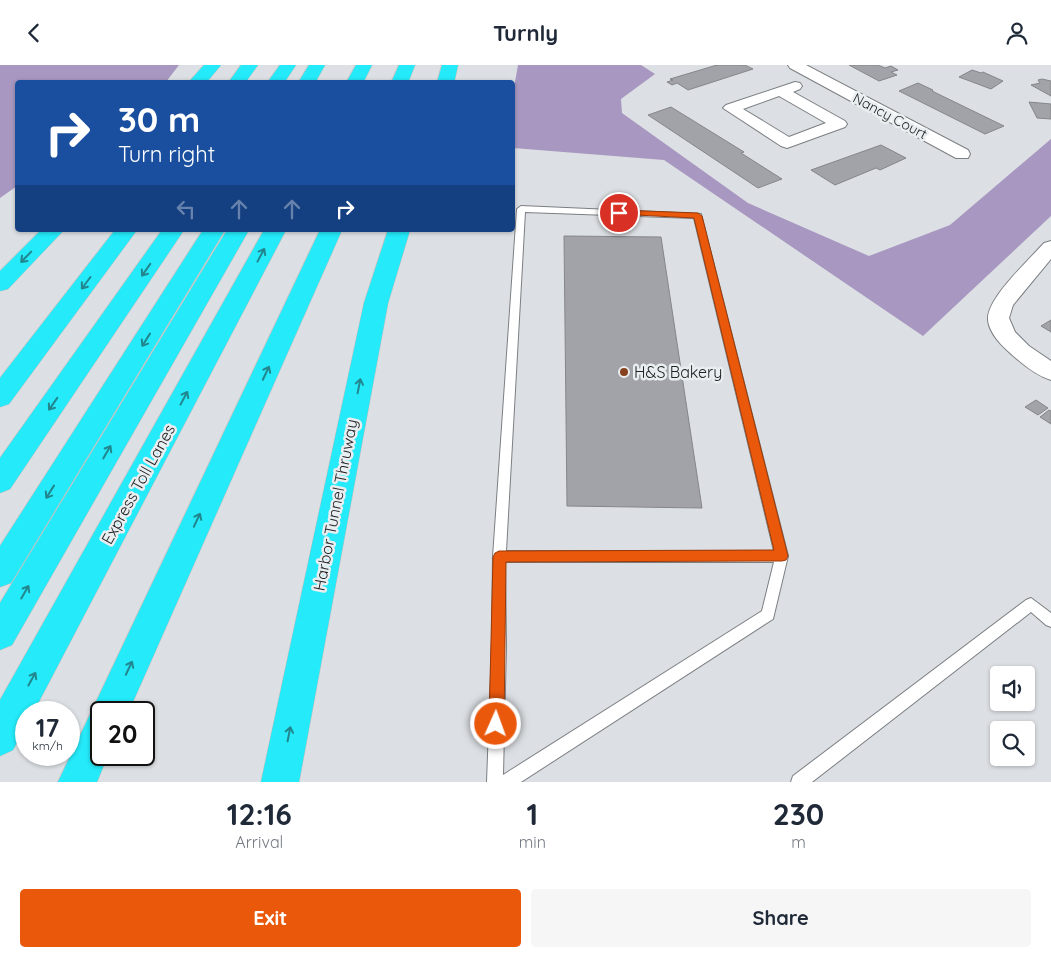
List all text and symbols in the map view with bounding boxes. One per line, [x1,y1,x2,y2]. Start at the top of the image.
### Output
icon: back [20,19,48,47]
text: Turnly [493,19,558,47]
icon: person [1003,19,1031,47]
street label: Nancy Court [850,89,930,143]
text: 30 m [118,97,200,141]
icon: right [35,100,100,165]
text: Turn right [118,140,215,168]
pin [598,192,640,234]
icon: left [172,195,200,223]
icon: ahead [225,195,253,223]
icon: ahead [278,195,306,223]
icon: right [331,195,359,223]
icon: arrive [605,199,633,227]
one-way arrow [256,247,266,262]
one-way arrow [20,251,32,264]
one-way arrow [141,263,151,277]
one-way arrow [81,276,91,290]
one-way arrow [141,332,151,346]
place label: H&S Bakery [634,362,722,382]
one-way arrow [261,366,271,381]
marker: H&S Bakery [618,366,630,378]
one-way arrow [355,379,364,395]
one-way arrow [180,391,190,406]
one-way arrow [48,397,58,411]
street label: Harbor Tunnel Thruway [309,417,361,593]
street label: Express Toll Lanes [97,421,179,547]
one-way arrow [103,446,113,460]
one-way arrow [45,485,55,499]
one-way arrow [192,513,202,528]
one-way arrow [20,586,30,600]
one-way arrow [125,661,135,676]
map controls [990,666,1035,766]
button: sound [990,666,1035,711]
one-way arrow [27,672,37,687]
position arrow [469,697,521,749]
speed limit sign: 20 [90,701,155,766]
text: 17 [36,712,59,743]
button: search [990,721,1035,766]
one-way arrow [285,727,294,743]
text: km/h [32,738,63,753]
text: 12:16 [227,795,292,833]
text: 1 [526,795,538,833]
text: 230 [773,795,824,833]
text: Arrival [235,832,283,852]
text: min [519,832,546,852]
text: m [791,832,806,852]
button: Exit [20,889,521,947]
button: Share [531,889,1031,947]

